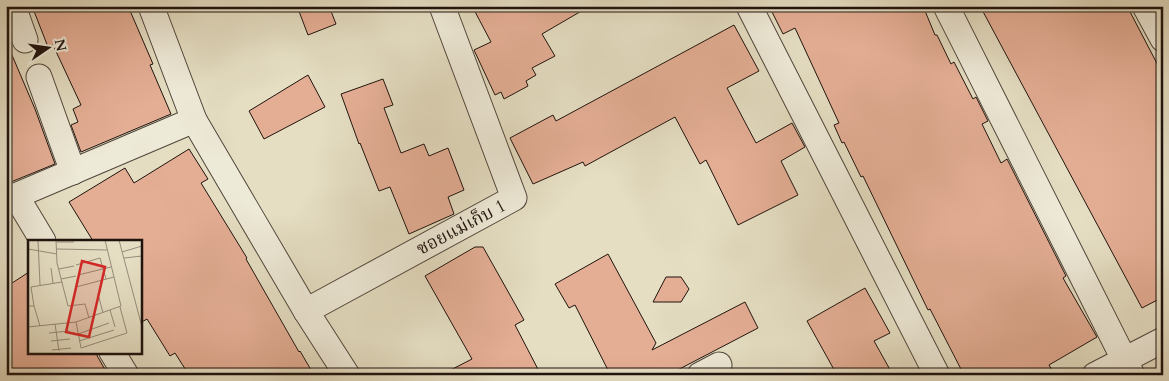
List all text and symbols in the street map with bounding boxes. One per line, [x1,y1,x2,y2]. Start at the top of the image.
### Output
north arrow [22,22,72,72]
text: N [50,37,71,53]
street label: ซอยแม่เก็บ 1 [412,193,510,262]
inset map [28,240,141,354]

